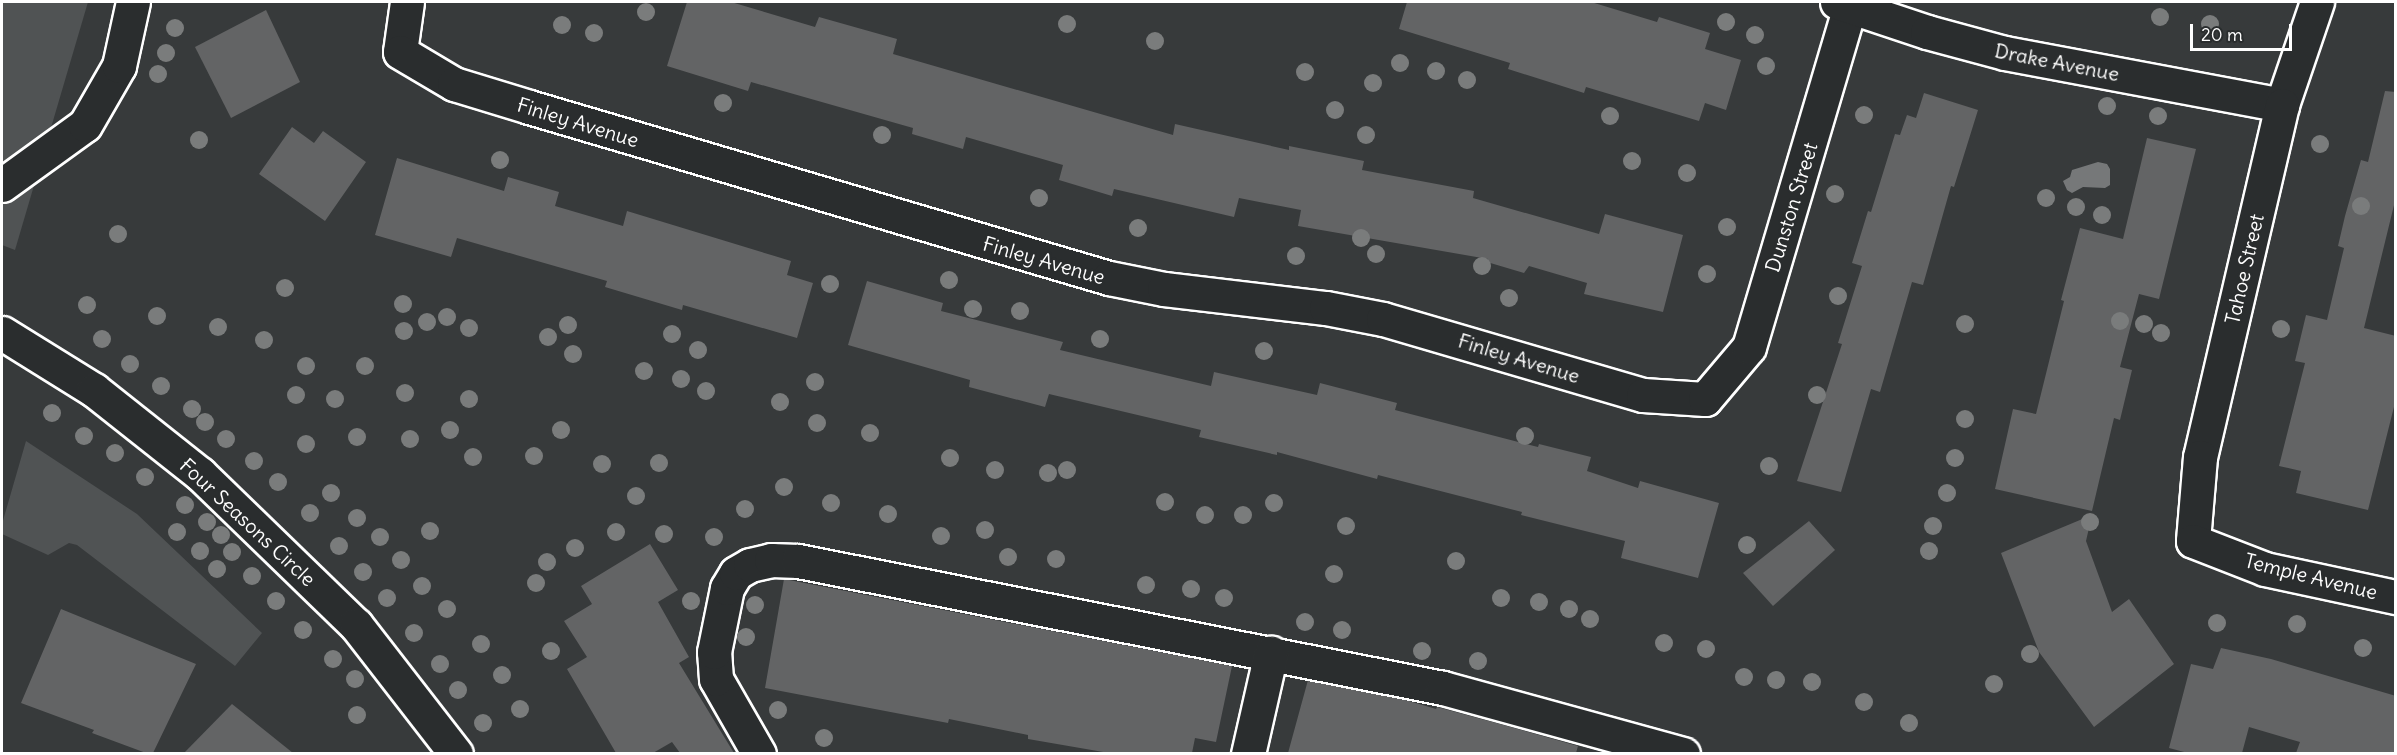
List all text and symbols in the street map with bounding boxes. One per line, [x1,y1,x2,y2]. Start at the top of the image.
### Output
scale bar [2193,12,2295,50]
text: 20 m [2201,23,2243,46]
street label: Drake Avenue [1993,38,2121,86]
street label: Finley Avenue [514,92,642,152]
street label: Dunston Street [1760,139,1822,275]
street label: Tahoe Street [2220,212,2268,326]
street label: Finley Avenue [980,231,1108,289]
street label: Finley Avenue [1455,328,1583,388]
street label: Four Seasons Circle [175,453,321,591]
street label: Temple Avenue [2242,548,2380,604]

